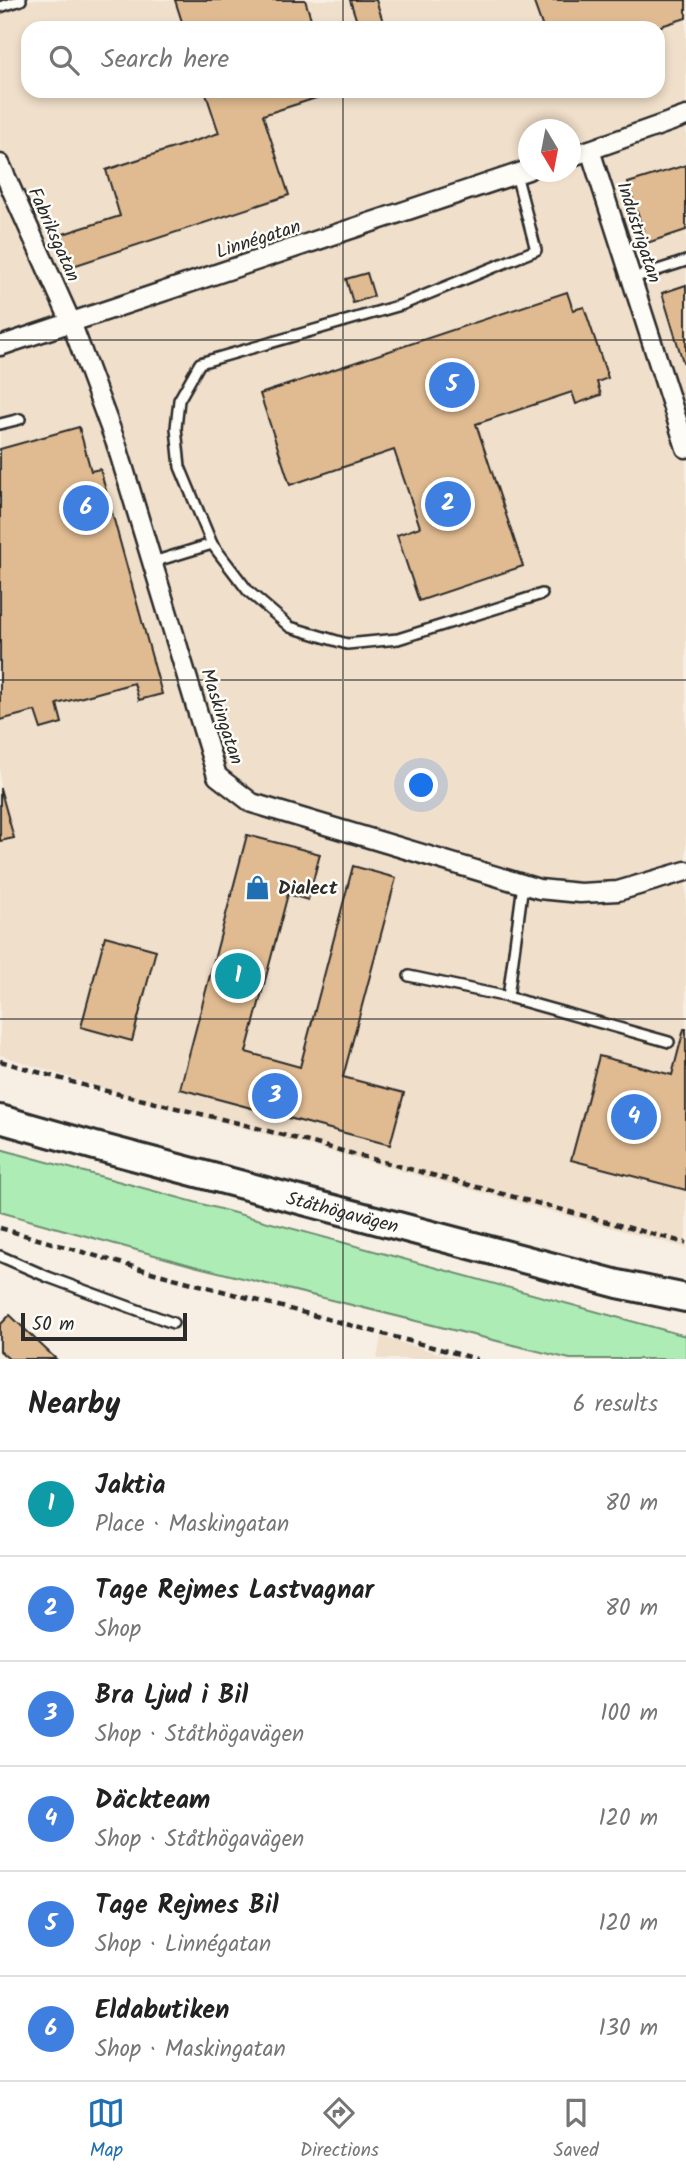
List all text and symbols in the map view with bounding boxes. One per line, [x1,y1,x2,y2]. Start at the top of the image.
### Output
search box [21,21,665,98]
text: Search here [101,39,229,81]
icon: search [45,41,83,79]
north arrow [518,119,581,182]
street label: Industrigatan [608,178,669,287]
street label: Fabriksgatan [19,183,87,287]
street label: Linnégatan [212,212,305,268]
pin: 5 [429,359,475,411]
pin: 2 [425,478,471,530]
pin: 6 [63,482,109,534]
street label: Maskingatan [191,664,251,769]
your location [404,768,438,802]
shop icon: Dialect [244,873,272,901]
place label: Dialect [278,874,338,904]
pin: 1 [215,950,261,1002]
pin: 3 [252,1070,298,1122]
pin: 4 [611,1091,657,1143]
street label: Ståthögavägen [283,1184,402,1243]
scale bar [21,1310,187,1342]
text: 50 m [32,1310,74,1340]
text: Nearby [28,1381,120,1429]
text: 6 results [573,1387,658,1423]
text: Jaktia [95,1465,165,1507]
text: 1 [48,1486,54,1522]
text: 80 m [605,1486,658,1522]
text: Place · Maskingatan [95,1507,289,1543]
text: Tage Rejmes Lastvagnar [95,1570,374,1612]
text: 2 [44,1591,58,1627]
text: 80 m [605,1591,658,1627]
text: Shop [95,1612,141,1648]
text: Bra Ljud i Bil [95,1675,248,1717]
text: 3 [45,1696,57,1732]
text: 100 m [600,1696,658,1732]
text: Shop · Ståthögavägen [95,1717,304,1753]
text: Däckteam [95,1780,210,1822]
text: 4 [45,1801,57,1837]
text: 120 m [598,1801,658,1837]
text: Shop · Ståthögavägen [95,1822,304,1858]
text: Tage Rejmes Bil [95,1885,279,1927]
text: 5 [45,1906,57,1942]
text: 120 m [598,1906,658,1942]
text: Shop · Linnégatan [95,1927,271,1963]
text: Eldabutiken [95,1990,229,2032]
text: 6 [45,2011,57,2047]
text: 130 m [599,2011,658,2047]
text: Shop · Maskingatan [95,2032,286,2068]
tab: Map [87,2094,125,2166]
tab: Directions [300,2094,379,2166]
tab: Saved [554,2094,599,2166]

